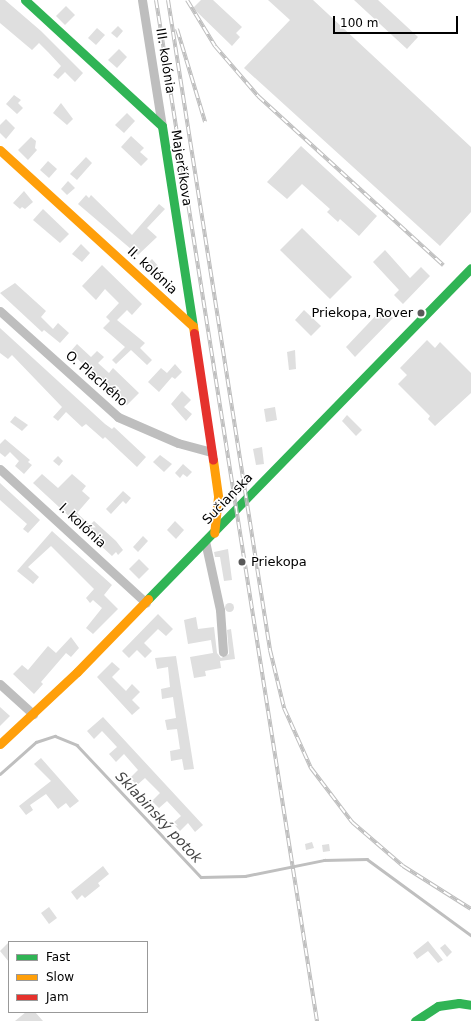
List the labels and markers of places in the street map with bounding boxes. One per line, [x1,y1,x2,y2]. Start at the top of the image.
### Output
place label: Priekopa, Rover [311,305,413,321]
marker: Priekopa, Rover [416,308,426,318]
place label: Priekopa [251,554,307,570]
marker: Priekopa [236,556,248,568]

